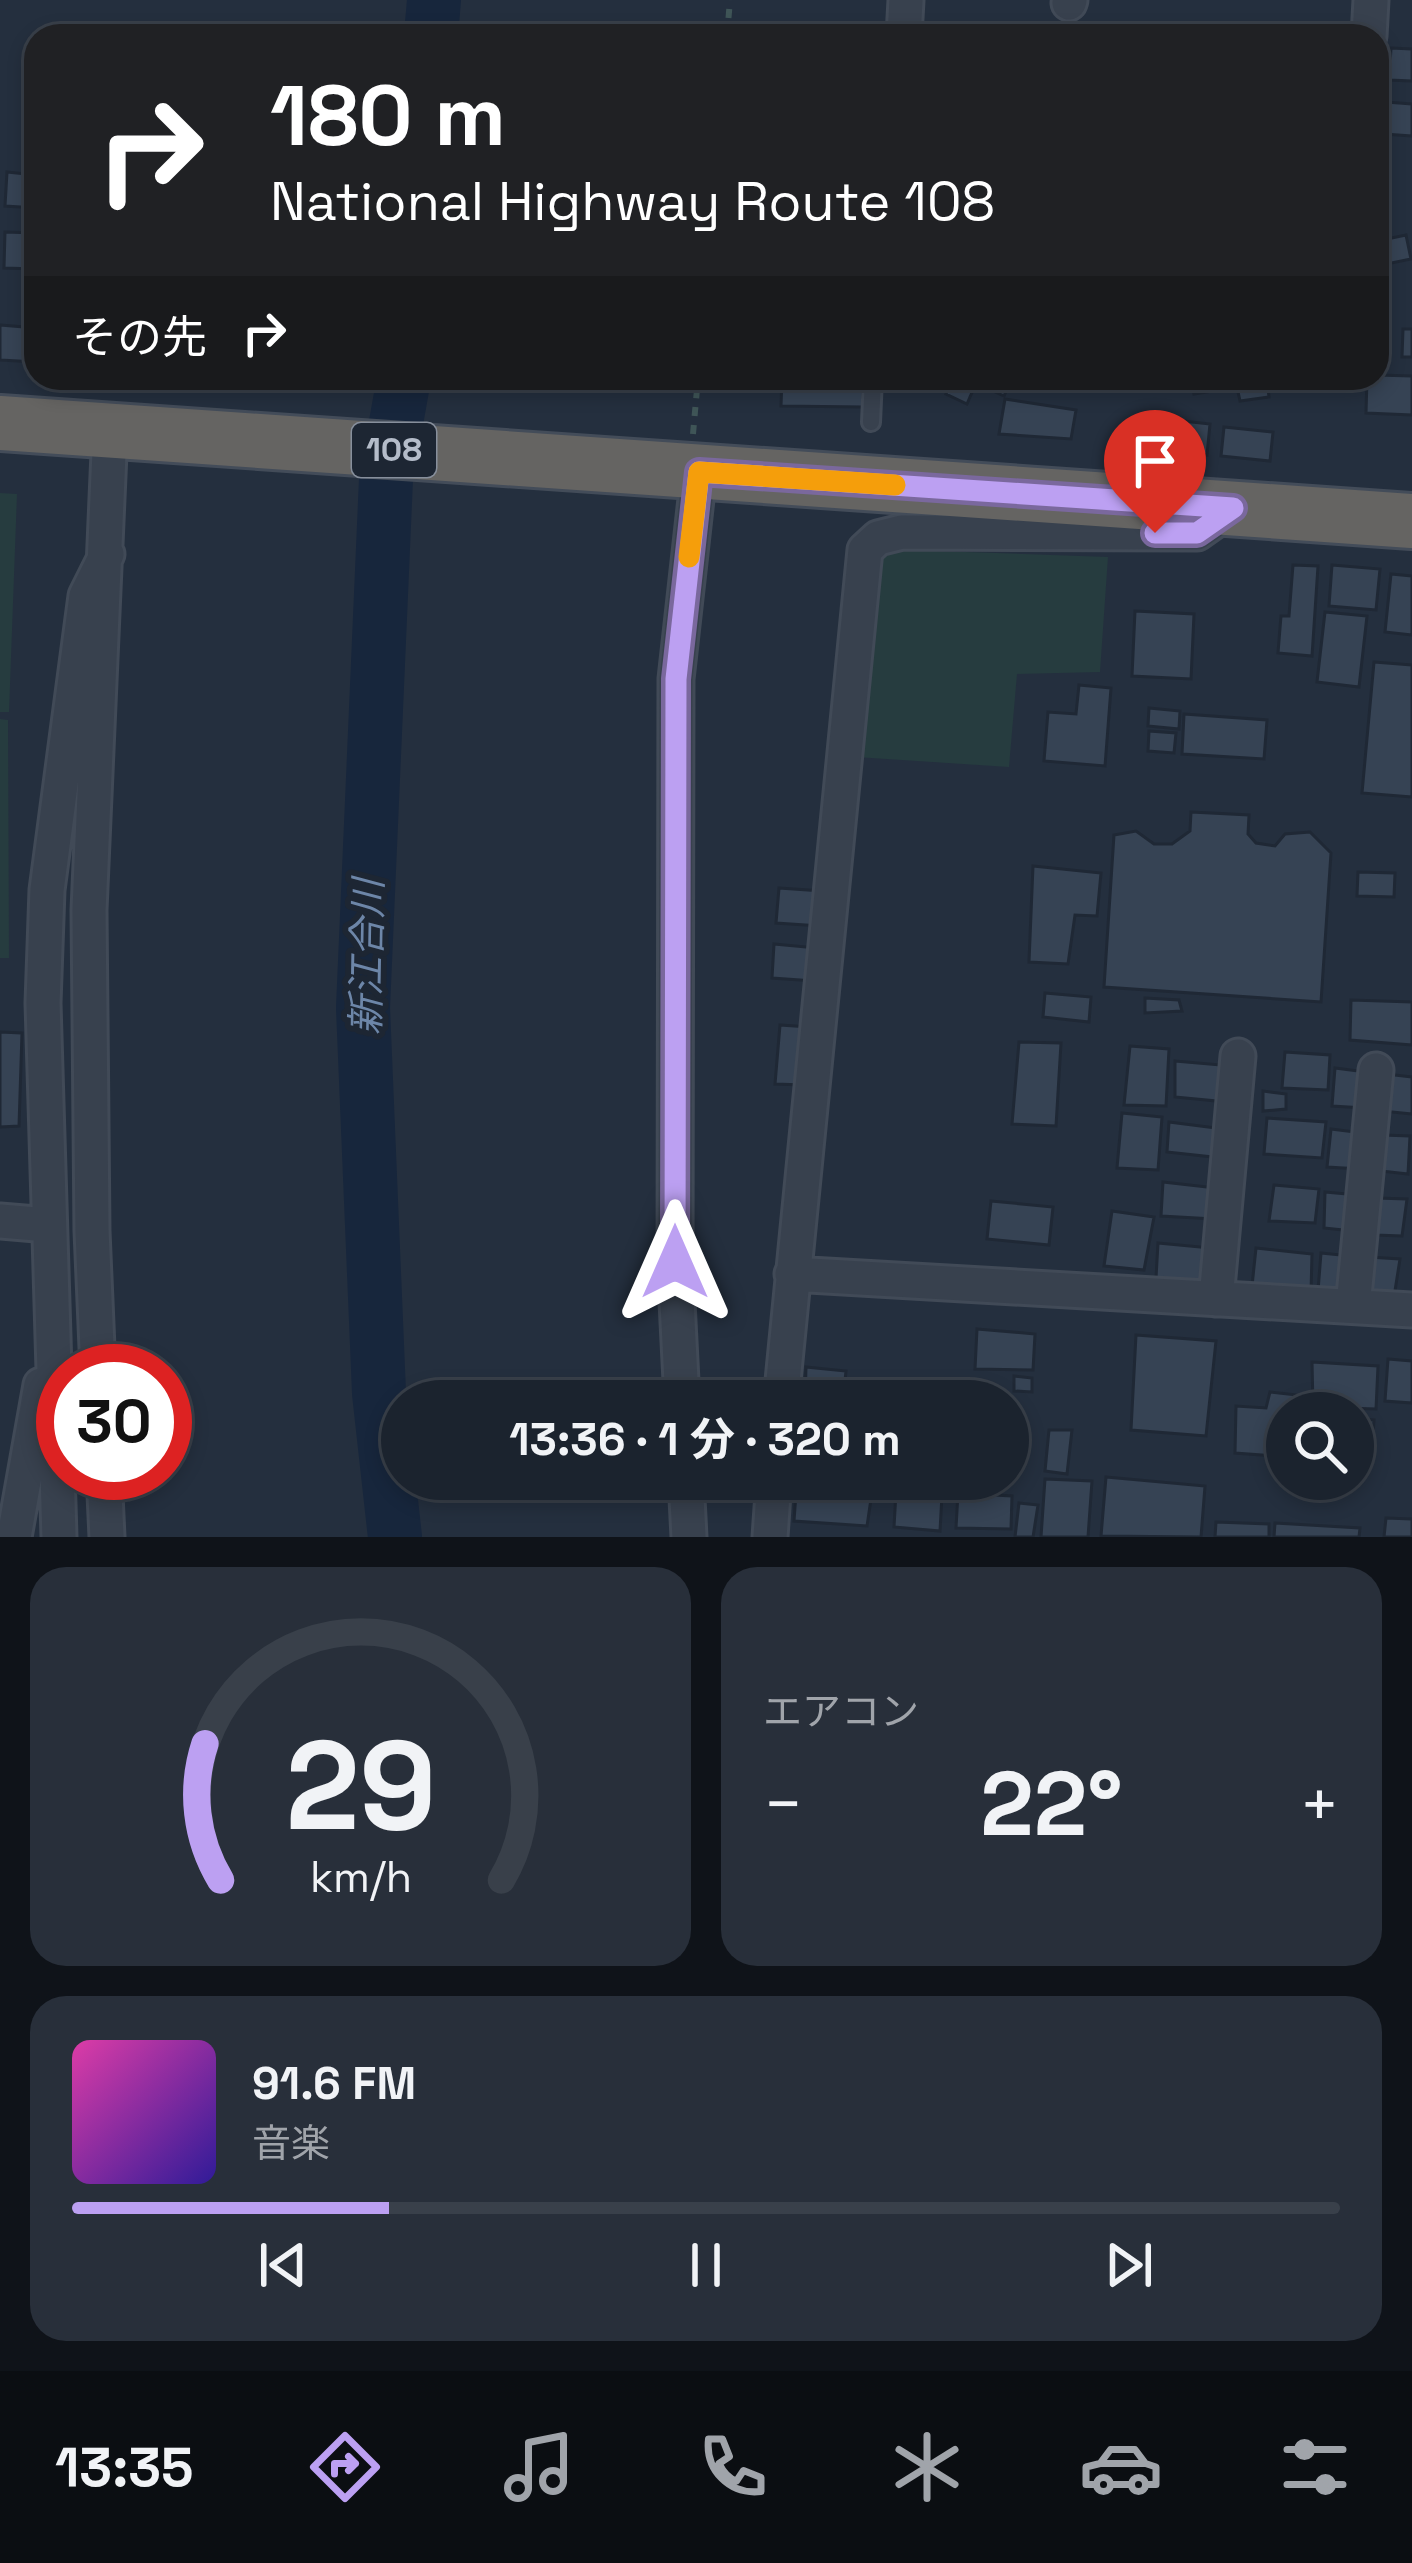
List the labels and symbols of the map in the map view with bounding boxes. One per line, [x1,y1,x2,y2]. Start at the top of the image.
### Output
pin [1104,410,1206,533]
road number: 108 [352,423,436,477]
water label: 新江合川 [341,875,393,1035]
position arrow [612,1199,738,1325]
speed limit sign: 30 [36,1344,192,1500]

